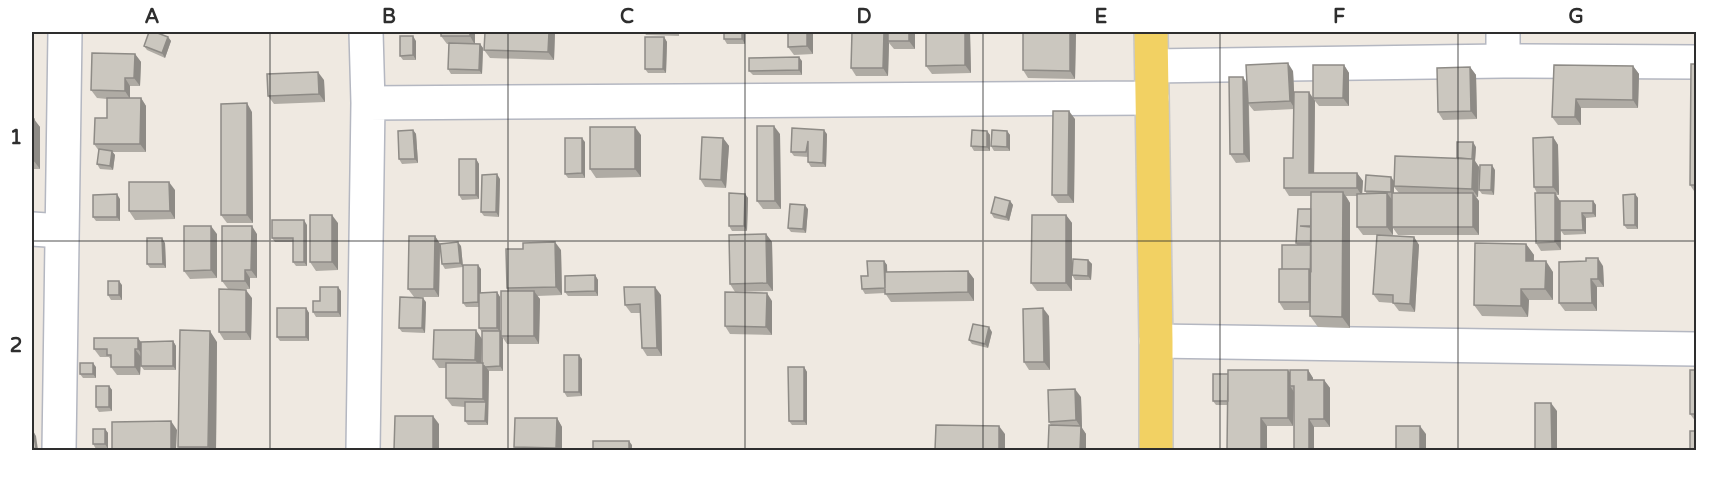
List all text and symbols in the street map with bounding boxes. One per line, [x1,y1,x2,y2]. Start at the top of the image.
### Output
text: A [145,5,160,29]
text: B [382,5,396,29]
text: C [620,5,634,29]
text: D [856,5,872,29]
text: E [1095,5,1108,29]
text: F [1333,5,1345,29]
text: G [1568,5,1584,29]
text: 1 [10,126,22,150]
text: 2 [10,334,22,358]

